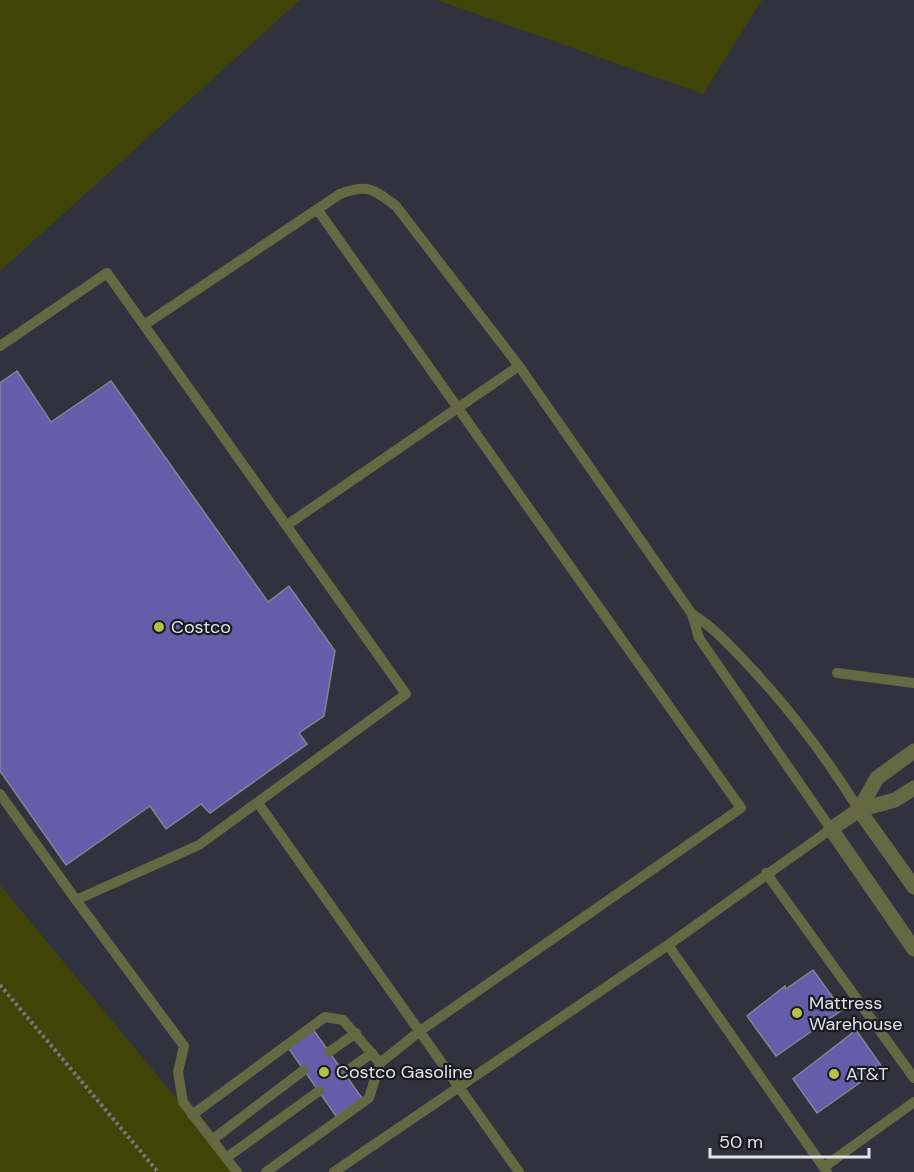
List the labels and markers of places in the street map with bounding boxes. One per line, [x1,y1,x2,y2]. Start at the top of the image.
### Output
place label: Costco [171,615,231,639]
marker: Costco [152,620,166,634]
place label: Mattress Warehouse [809,991,902,1036]
marker: Mattress Warehouse [790,1006,804,1020]
place label: Costco Gasoline [336,1060,473,1084]
place label: AT&T [846,1062,888,1086]
marker: Costco Gasoline [317,1065,331,1079]
marker: AT&T [827,1067,841,1081]

